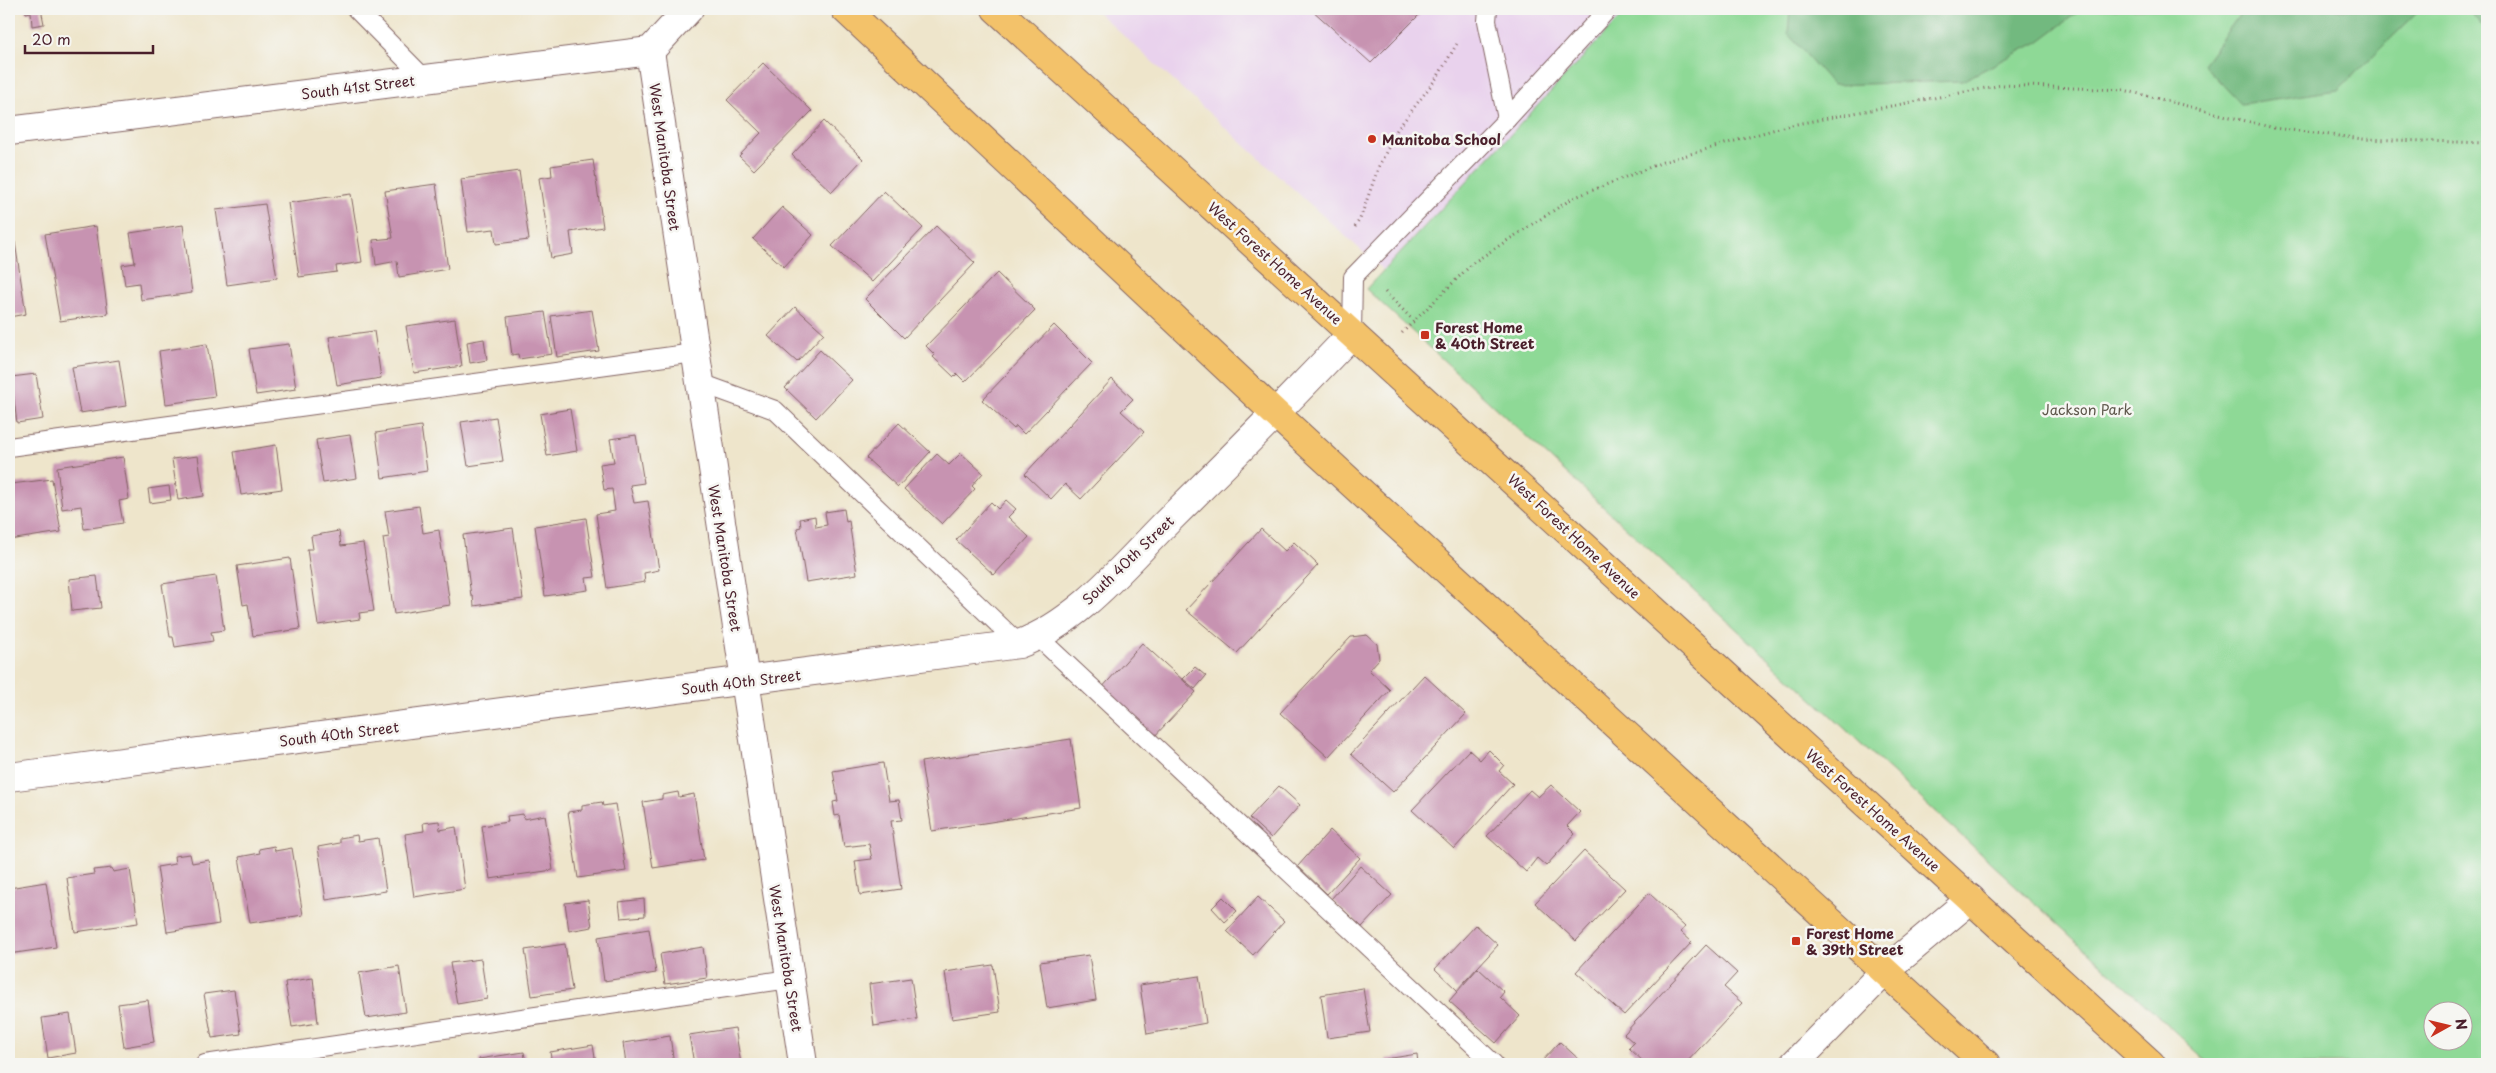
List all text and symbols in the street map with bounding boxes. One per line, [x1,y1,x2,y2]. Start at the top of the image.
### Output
scale bar [25,22,152,54]
text: 20 m [32,27,71,50]
street label: South 41st Street [300,70,416,104]
street label: West Manitoba Street [644,82,686,232]
place label: Manitoba School [1382,129,1501,150]
marker: Manitoba School [1366,133,1378,145]
street label: West Forest Home Avenue [1203,197,1347,329]
place label: Forest Home & 40th Street [1435,317,1535,354]
marker: Forest Home & 40th Street [1419,329,1431,341]
park label: Jackson Park [2042,399,2133,420]
street label: West Forest Home Avenue [1503,469,1645,603]
street label: West Manitoba Street [703,483,747,633]
street label: South 40th Street [1077,510,1179,609]
street label: South 40th Street [680,664,802,700]
street label: South 40th Street [278,716,400,752]
street label: West Forest Home Avenue [1801,744,1945,876]
street label: West Manitoba Street [764,883,808,1033]
place label: Forest Home & 39th Street [1806,923,1904,960]
marker: Forest Home & 39th Street [1790,935,1802,947]
north arrow [2424,1000,2474,1050]
text: N [2450,1017,2473,1031]

